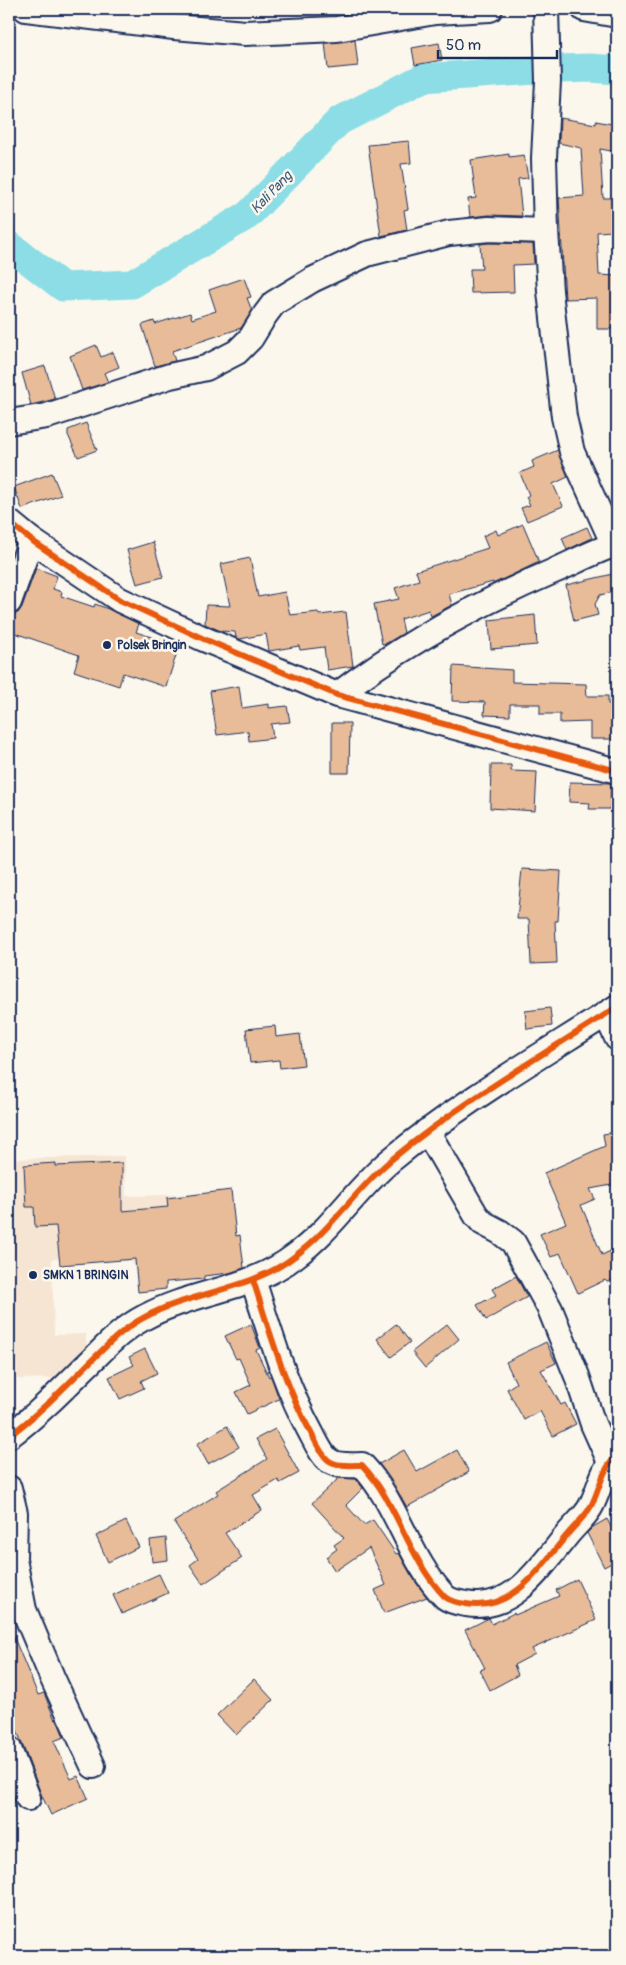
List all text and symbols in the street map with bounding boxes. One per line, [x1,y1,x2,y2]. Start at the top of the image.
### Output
scale bar [438,28,557,60]
text: 50 m [446,36,481,55]
water label: Kali Pang [247,167,296,217]
place label: Polsek Bringin [117,638,187,653]
marker: Polsek Bringin [101,639,113,651]
place label: SMKN 1 BRINGIN [43,1268,129,1283]
marker: SMKN 1 BRINGIN [27,1269,39,1281]

